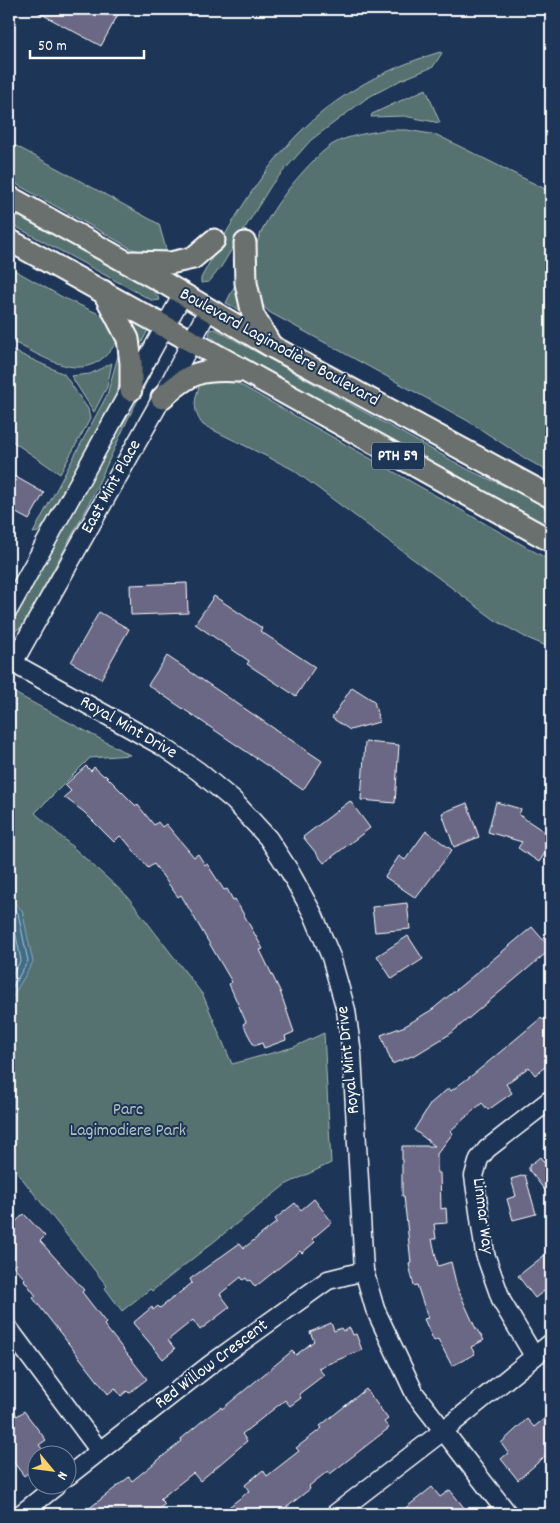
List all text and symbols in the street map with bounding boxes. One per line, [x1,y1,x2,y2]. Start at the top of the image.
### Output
scale bar [30,28,144,60]
text: 50 m [38,36,67,58]
street label: Boulevard Lagimodière Boulevard [175,283,383,413]
street label: East Mint Place [76,435,148,539]
road number: PTH 59 [372,442,424,470]
street label: Royal Mint Drive [75,690,181,766]
street label: Royal Mint Drive [331,1005,367,1115]
park label: Parc Lagimodiere Park [70,1098,186,1144]
street label: Linmar Way [465,1176,499,1256]
street label: Red Willow Crescent [150,1314,274,1416]
north arrow [28,1446,78,1496]
text: N [51,1467,72,1483]

